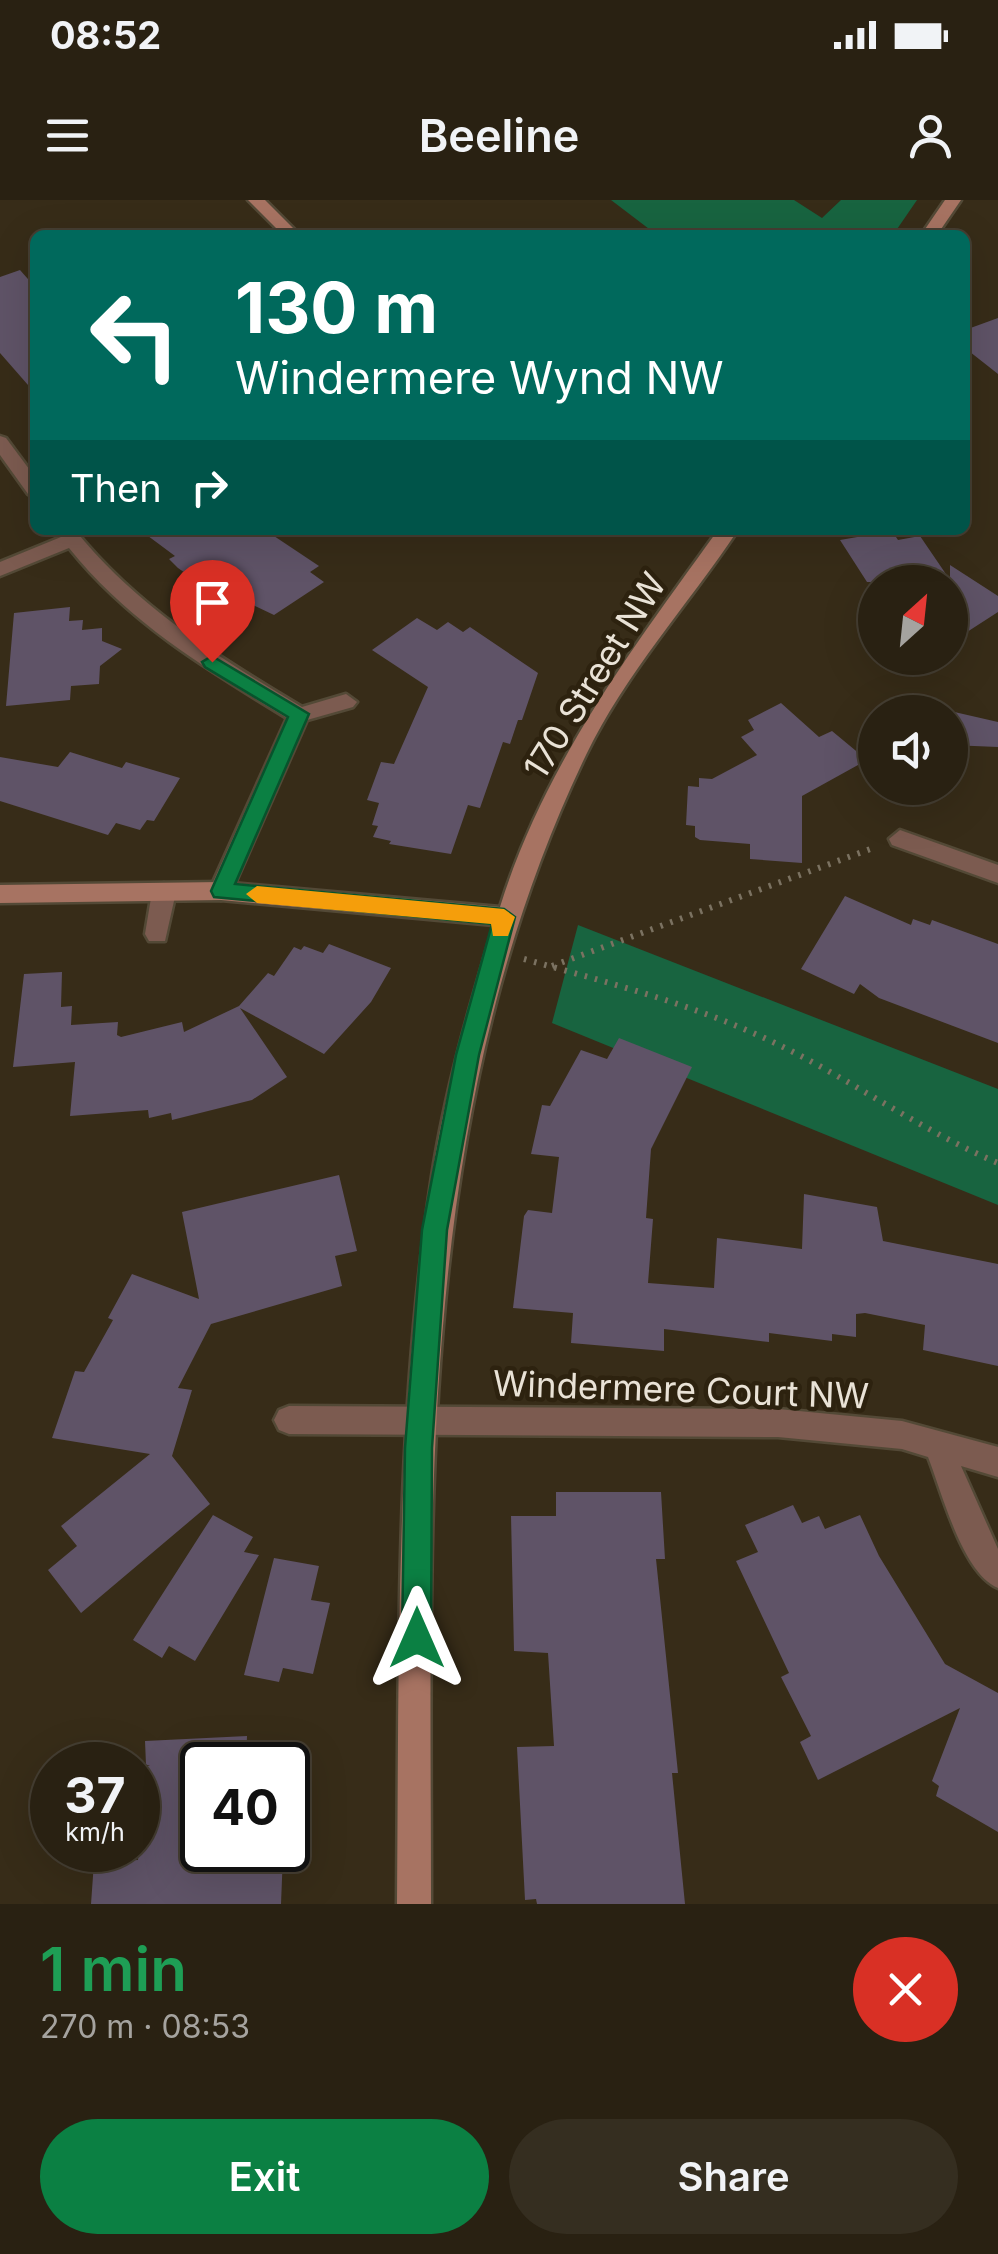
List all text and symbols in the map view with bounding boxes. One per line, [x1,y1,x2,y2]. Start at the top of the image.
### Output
text: 08:52 [50,12,161,58]
icon: menu [40,108,95,163]
text: Beeline [419,108,579,163]
icon: person [903,108,958,163]
text: 130 m [235,265,438,350]
icon: left [70,270,200,400]
text: Windermere Wynd NW [235,350,724,405]
icon: right [182,460,237,515]
text: Then [70,465,162,511]
pin [170,560,255,663]
street label: 170 Street NW [514,565,674,786]
north arrow [858,565,968,675]
map controls [858,565,968,805]
icon: arrive [185,575,240,630]
button: sound [858,695,968,805]
street label: Windermere Court NW [492,1361,870,1417]
position arrow [365,1586,469,1690]
speed limit sign: 40 [180,1742,310,1872]
text: 37 [64,1765,126,1825]
text: km/h [65,1817,125,1847]
text: 1 min [40,1933,187,2005]
button: close [853,1937,958,2042]
text: 270 m · 08:53 [40,2007,250,2046]
button: Exit [40,2119,489,2234]
button: Share [509,2119,958,2234]

